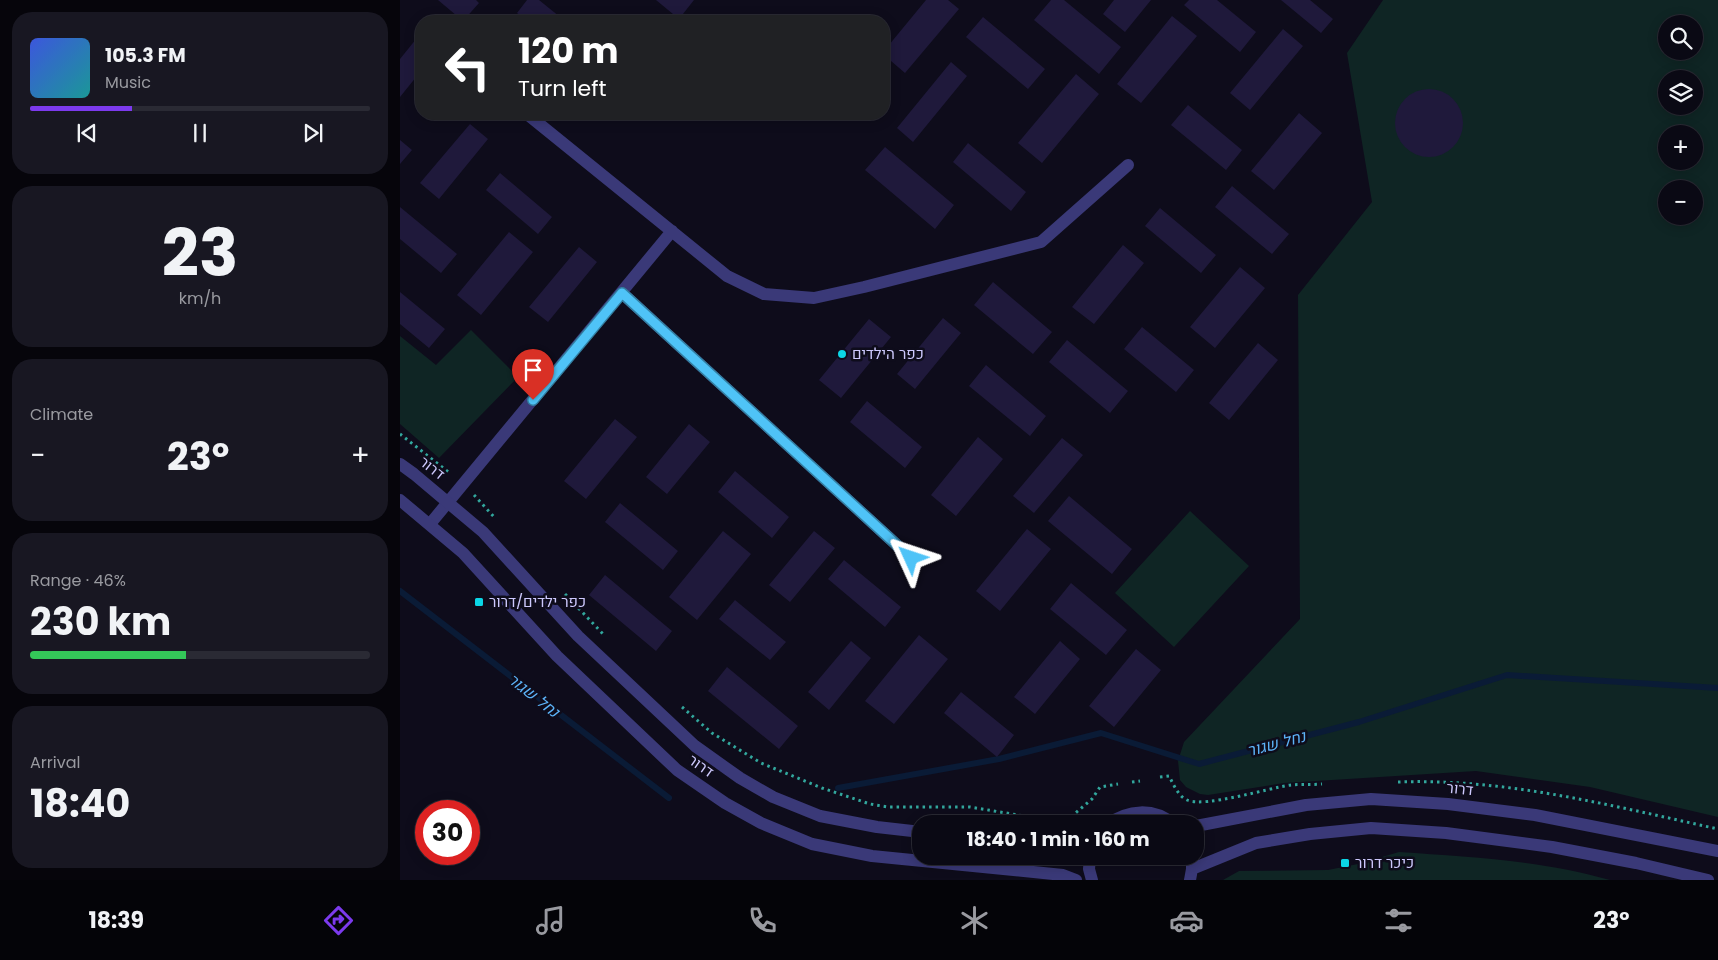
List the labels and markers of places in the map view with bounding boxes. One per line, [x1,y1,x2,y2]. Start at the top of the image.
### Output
place label: כפר הילדים [852,343,924,364]
marker: כפר הילדים [836,348,848,360]
pin [512,349,554,400]
place label: כפר ילדים/דרור [489,591,586,612]
marker: כפר ילדים/דרור [473,596,485,608]
place label: כיכר דרור [1355,852,1414,873]
marker: כיכר דרור [1339,857,1351,869]

